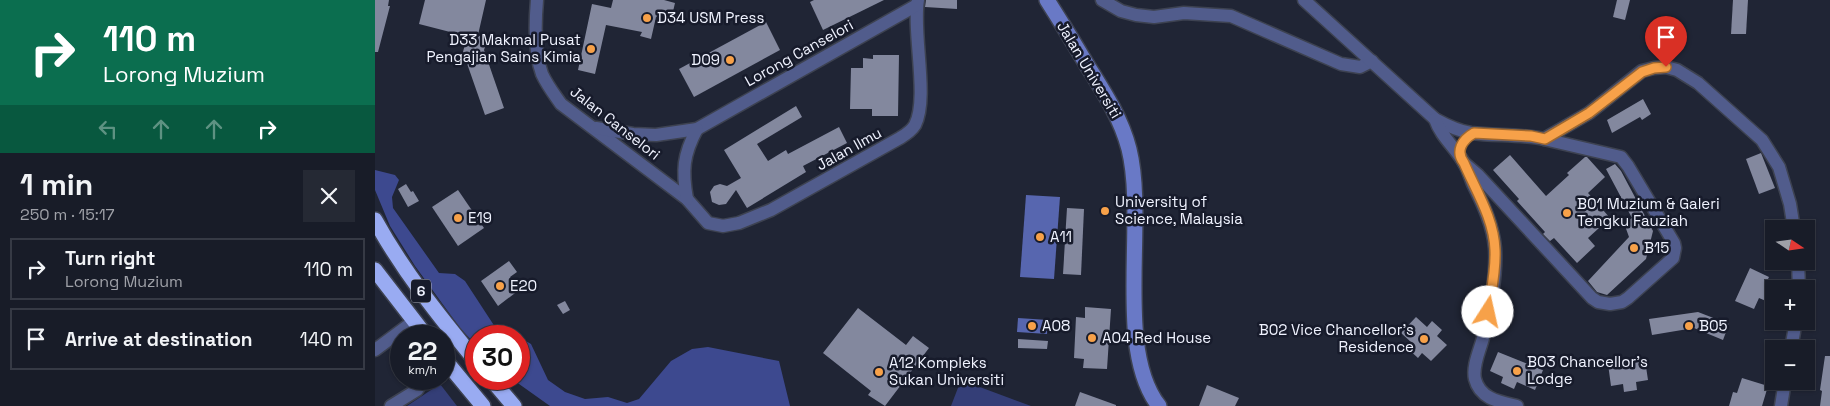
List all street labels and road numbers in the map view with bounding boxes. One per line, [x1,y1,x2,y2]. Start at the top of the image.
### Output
street label: Lorong Canselori [741,15,856,90]
street label: Jalan Universiti [1053,18,1126,122]
street label: Jalan Canselori [567,82,664,164]
street label: Jalan Ilmu [813,123,885,174]
road number: 6 [411,280,431,302]

